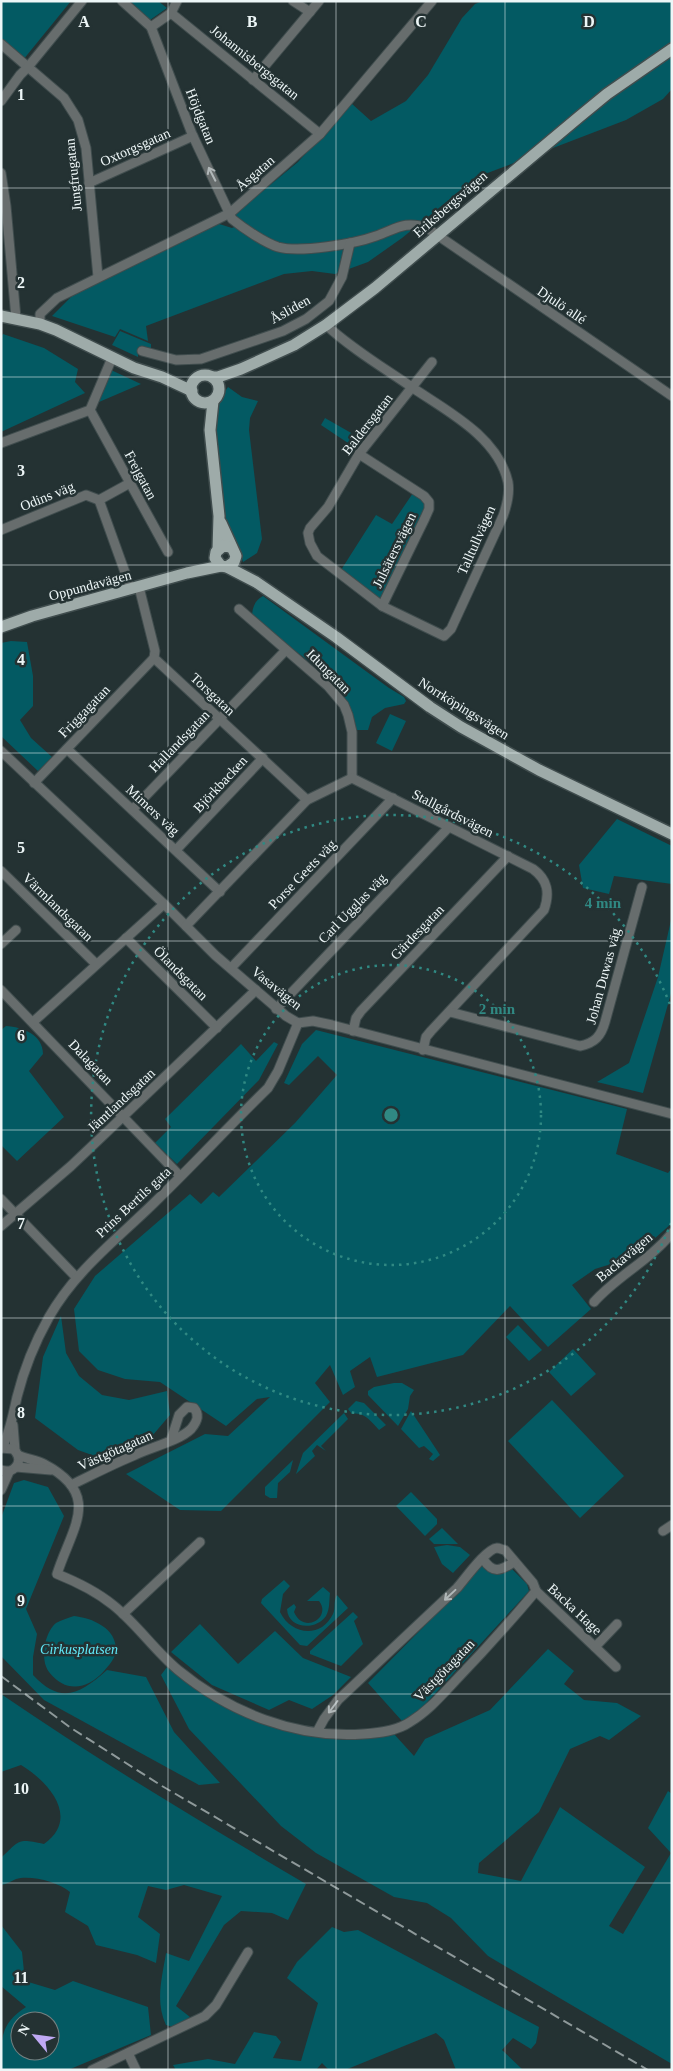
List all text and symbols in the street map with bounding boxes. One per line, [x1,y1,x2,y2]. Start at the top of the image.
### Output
text: A [78,13,90,30]
text: B [247,13,258,30]
text: C [415,13,427,30]
text: D [583,13,595,30]
street label: Johannisbergsgatan [207,22,302,103]
text: 1 [17,86,25,103]
street label: Höjdgatan [183,86,218,146]
street label: Oxtorgsgatan [98,125,173,170]
street label: Jungfrugatan [62,138,85,212]
street label: Åsgatan [233,153,278,194]
one-way arrow [207,167,216,182]
street label: Eriksbergsvägen [410,168,490,241]
text: 2 [17,274,25,291]
street label: Djulö allé [534,284,589,327]
street label: Åsliden [268,292,313,327]
street label: Baldersgatan [339,391,396,458]
street label: Frejgatan [122,448,160,502]
text: 3 [17,462,25,479]
street label: Odins väg [18,479,77,514]
street label: Talltullvägen [455,504,498,577]
street label: Julsätersvägen [370,510,419,590]
street label: Oppundavägen [47,567,133,604]
street label: Idungatan [304,646,354,696]
text: 4 [17,651,25,668]
street label: Torsgatan [187,670,238,719]
street label: Norrköpingsvägen [416,674,512,742]
street label: Friggagatan [56,682,113,741]
street label: Hallandsgatan [146,707,213,775]
street label: Björkbacken [190,753,250,816]
street label: Mimers väg [123,782,182,839]
street label: Stallgårdsvägen [410,786,496,840]
street label: Porse Geets väg [266,837,339,912]
text: 5 [17,839,25,856]
street label: Värmlandsgatan [19,870,96,945]
street label: Carl Ugglas väg [315,870,389,946]
text: 4 min [585,895,622,911]
street label: Gärdesgatan [388,902,447,963]
street label: Johan Duwas väg [583,926,624,1026]
street label: Ölandsgatan [151,943,211,1003]
street label: Vasavägen [249,964,305,1013]
text: 2 min [479,1001,516,1017]
text: 6 [17,1027,25,1044]
street label: Dalagatan [66,1037,116,1088]
street label: Jämtlandsgatan [85,1065,158,1135]
centre of rings [382,1106,400,1124]
street label: Prins Bertils gata [93,1163,174,1241]
text: 7 [17,1215,25,1232]
street label: Backavägen [593,1230,655,1285]
text: 8 [17,1404,25,1421]
street label: Västgötagatan [76,1427,155,1474]
street label: Backa Hage [545,1581,605,1638]
one-way arrow [444,1589,456,1601]
text: 9 [17,1592,25,1609]
street label: Västgötagatan [411,1636,478,1704]
park label: Cirkusplatsen [40,1642,118,1657]
one-way arrow [327,1700,338,1713]
text: 10 [13,1780,29,1797]
text: 11 [13,1969,29,1986]
north arrow [10,2011,60,2061]
text: N [15,2022,33,2038]

